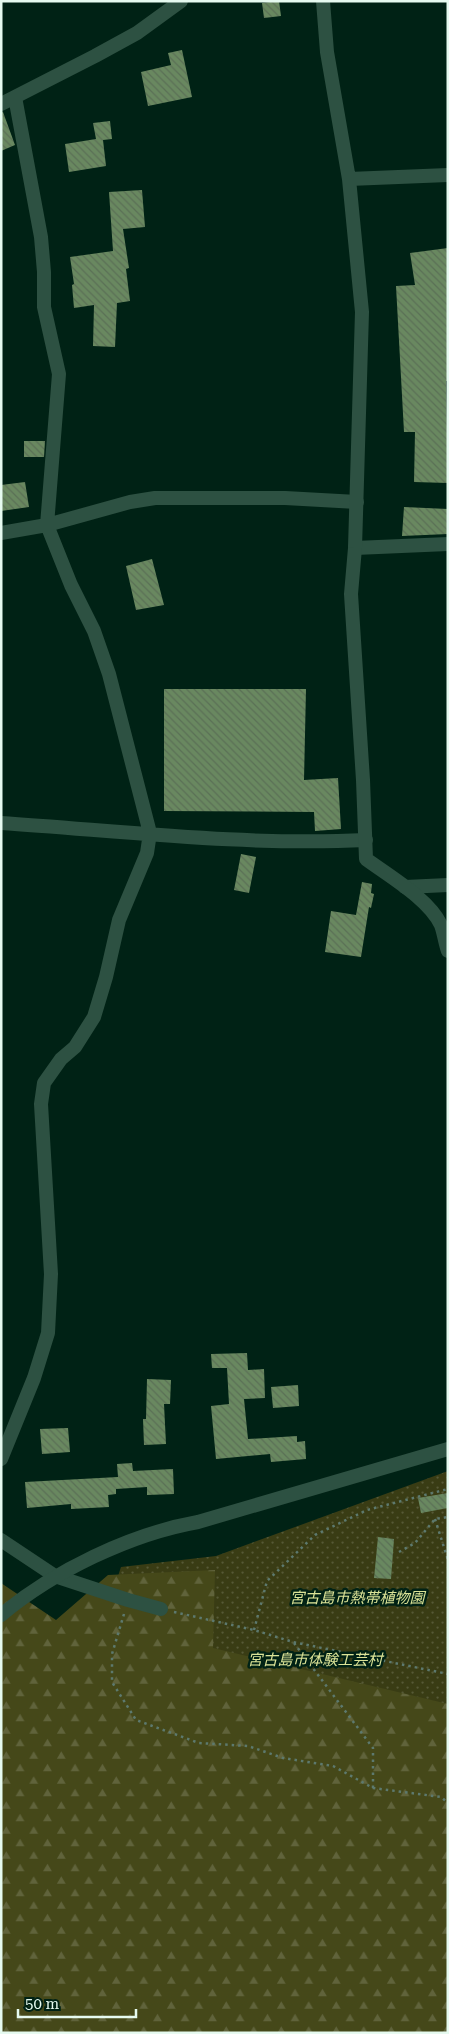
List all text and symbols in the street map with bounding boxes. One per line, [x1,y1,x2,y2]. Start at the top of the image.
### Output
park label: 宮古島市熱帯植物園 [289,1589,426,1607]
park label: 宮古島市体験工芸村 [247,1651,384,1669]
scale bar [18,1986,135,2018]
text: 50 m [25,1995,60,2013]

